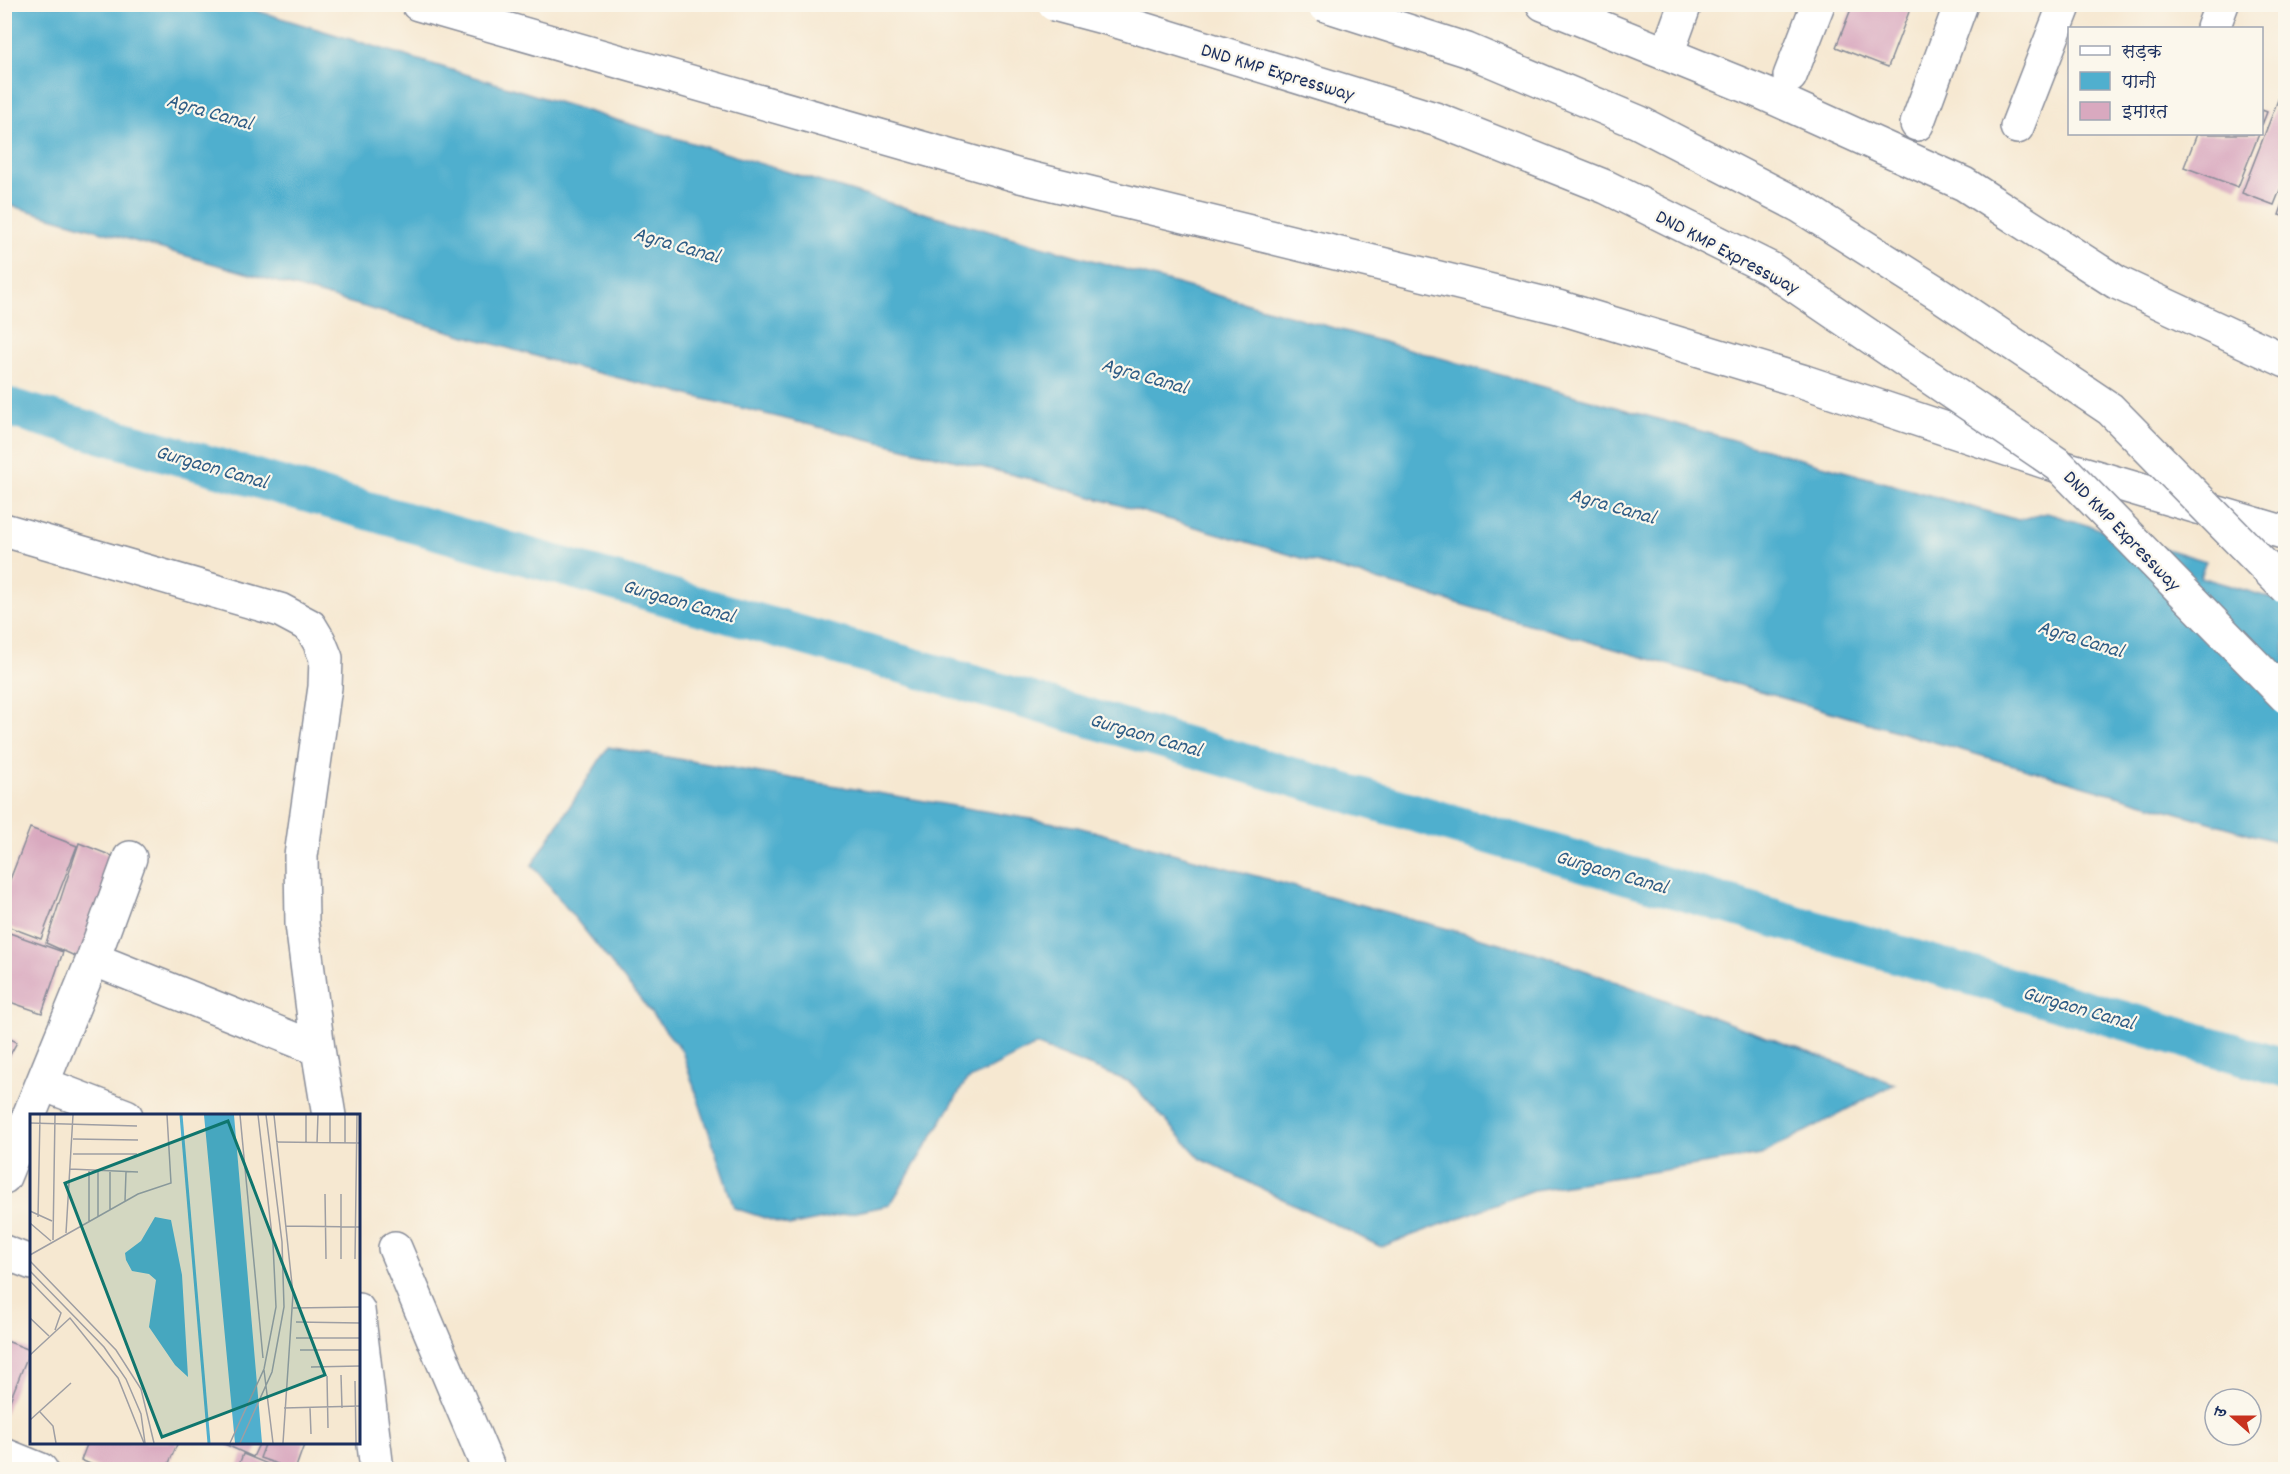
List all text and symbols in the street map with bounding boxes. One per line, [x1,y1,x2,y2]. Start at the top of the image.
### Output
legend [2068,27,2263,135]
street label: DND KMP Expressway [1197,37,1358,111]
text: सड़क [2121,41,2163,66]
text: पानी [2121,71,2156,96]
water label: Agra Canal [163,87,257,141]
text: इमारत [2121,101,2168,126]
street label: DND KMP Expressway [1650,204,1804,304]
water label: Agra Canal [630,220,724,274]
water label: Agra Canal [1098,351,1192,405]
water label: Gurgaon Canal [152,439,273,500]
street label: DND KMP Expressway [2056,465,2187,600]
water label: Agra Canal [1566,481,1660,535]
water label: Gurgaon Canal [619,573,740,634]
water label: Agra Canal [2034,614,2128,669]
water label: Gurgaon Canal [1086,707,1207,768]
water label: Gurgaon Canal [1552,844,1673,905]
water label: Gurgaon Canal [2019,980,2140,1041]
inset map [30,1114,360,1444]
north arrow [2203,1387,2263,1447]
text: उ [2209,1403,2234,1422]

